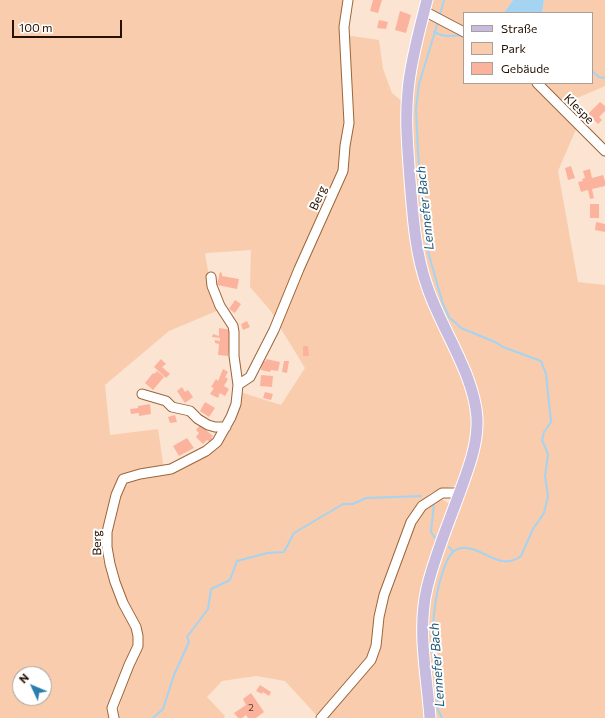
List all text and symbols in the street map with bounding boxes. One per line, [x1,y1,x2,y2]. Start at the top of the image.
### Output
scale bar [14,12,124,38]
legend [463,12,593,84]
text: 100 m [19,20,53,34]
text: Straße [501,21,537,35]
text: Park [501,41,526,55]
text: Gebäude [501,61,549,75]
street label: Klespe [561,91,597,127]
water label: Lennefer Bach [413,165,437,251]
street label: Berg [306,183,330,213]
street label: Berg [90,530,104,556]
water label: Lennefer Bach [426,622,448,708]
north arrow [12,666,52,706]
text: N [16,671,31,686]
house number: 2 [248,702,254,714]

